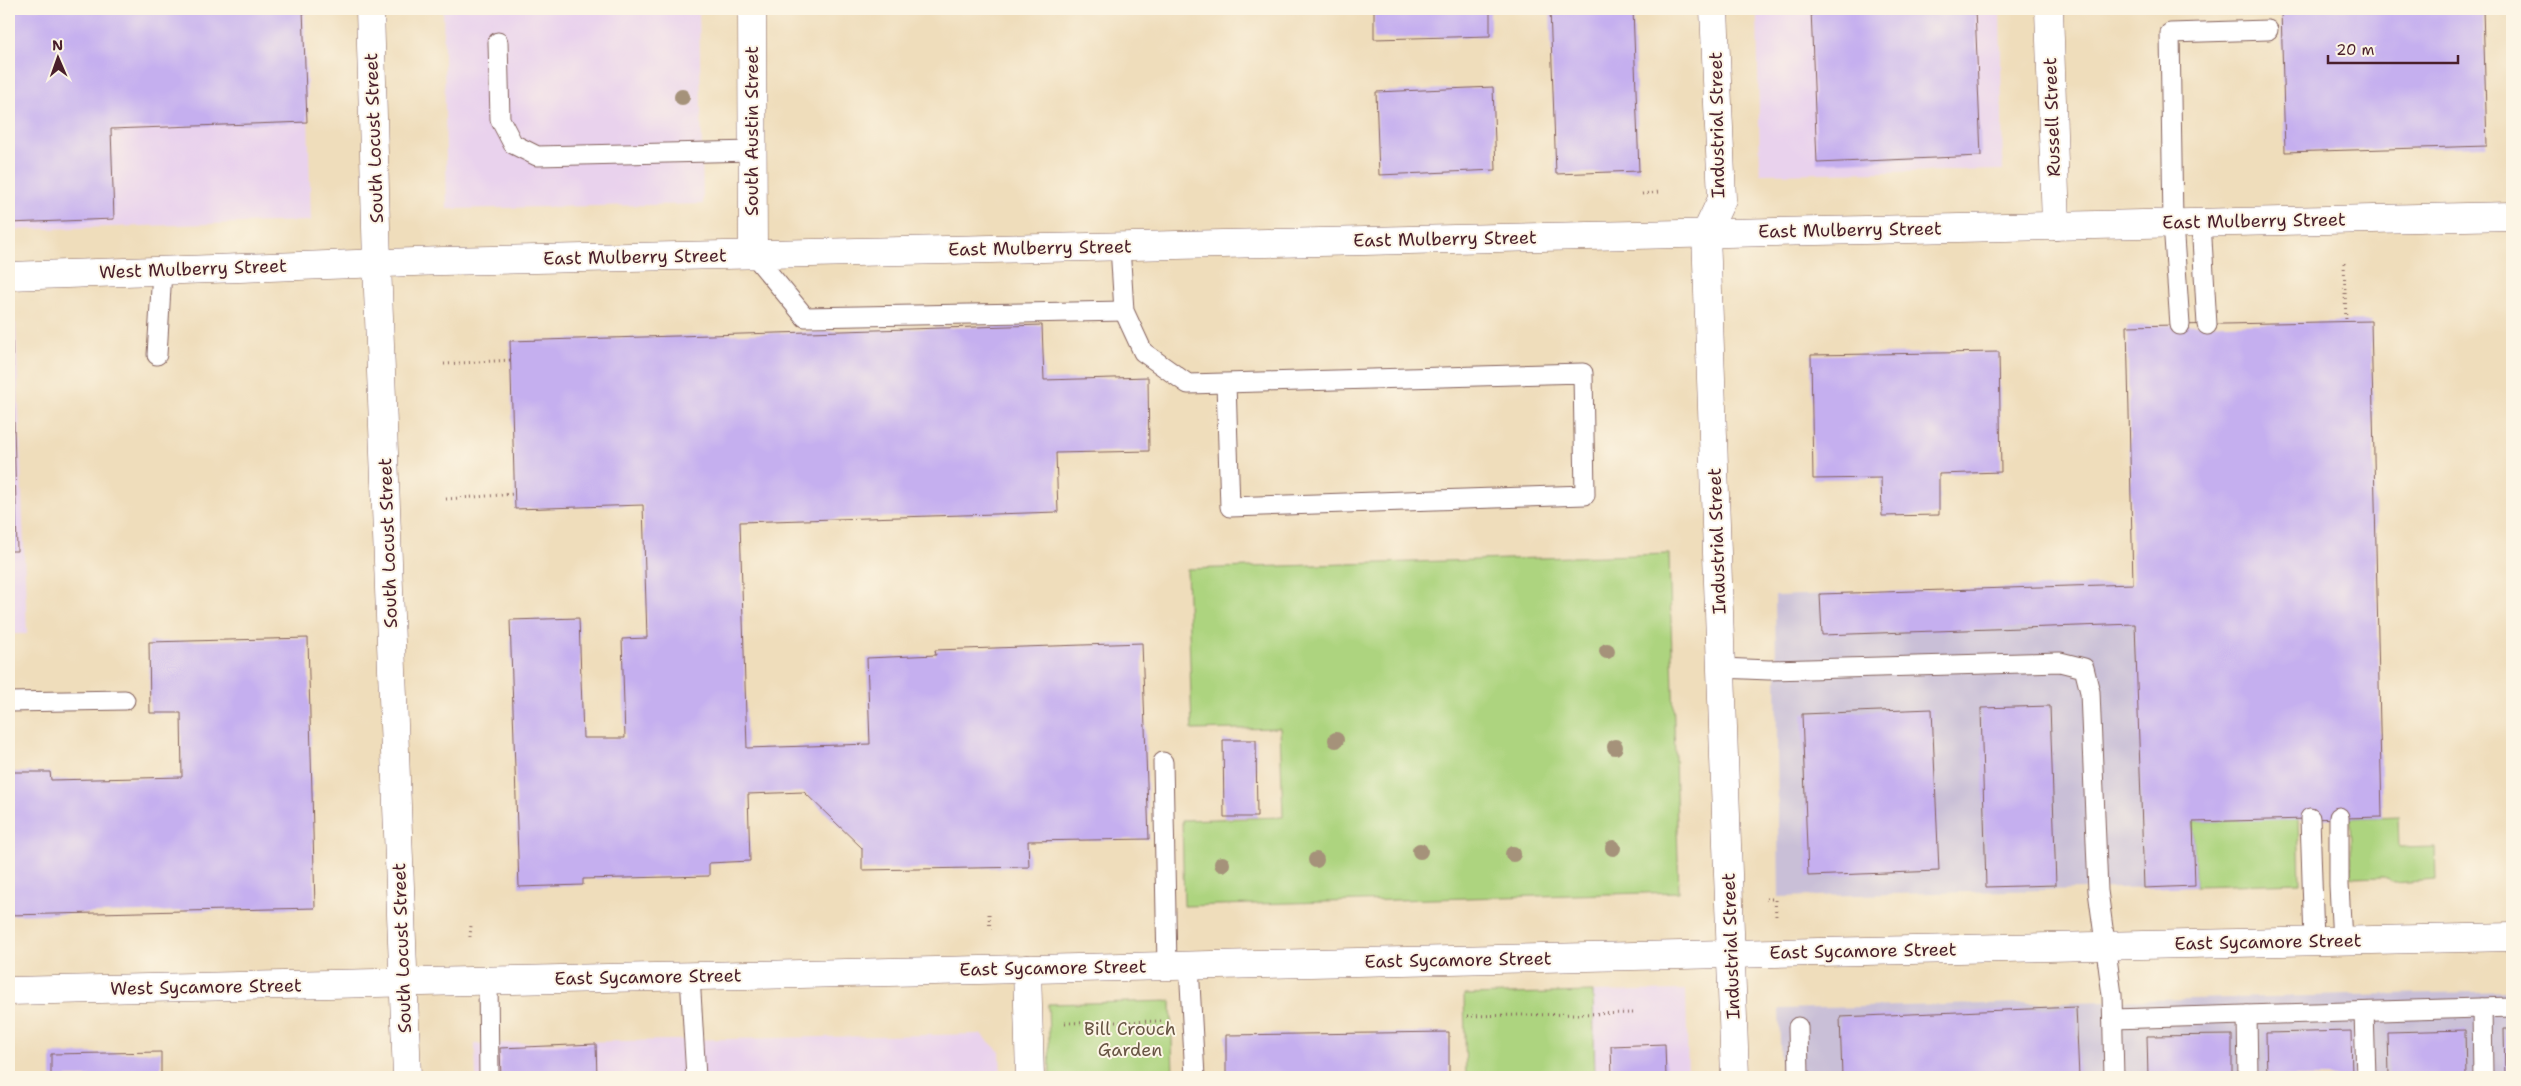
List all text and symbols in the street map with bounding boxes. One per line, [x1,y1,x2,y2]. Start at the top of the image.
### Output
north arrow [32,32,82,82]
scale bar [2328,32,2458,64]
text: N [52,36,63,54]
text: 20 m [2336,40,2375,60]
street label: South Austin Street [740,46,764,216]
street label: South Locust Street [359,52,389,224]
street label: Industrial Street [1704,52,1730,198]
street label: Russell Street [2038,57,2066,177]
street label: East Mulberry Street [2162,207,2346,235]
street label: East Mulberry Street [1758,216,1942,244]
street label: East Mulberry Street [1353,225,1537,253]
street label: East Mulberry Street [948,234,1132,262]
street label: East Mulberry Street [543,243,727,271]
street label: West Mulberry Street [99,254,288,284]
street label: South Locust Street [373,457,403,629]
street label: Industrial Street [1702,467,1732,615]
street label: South Locust Street [387,862,417,1034]
street label: Industrial Street [1716,872,1746,1020]
street label: East Sycamore Street [2174,928,2362,956]
street label: East Sycamore Street [1769,937,1957,965]
street label: East Sycamore Street [1364,946,1552,974]
street label: East Sycamore Street [959,954,1147,982]
street label: East Sycamore Street [554,963,742,991]
street label: West Sycamore Street [110,973,302,1001]
park label: Bill Crouch Garden [1084,1017,1176,1062]

